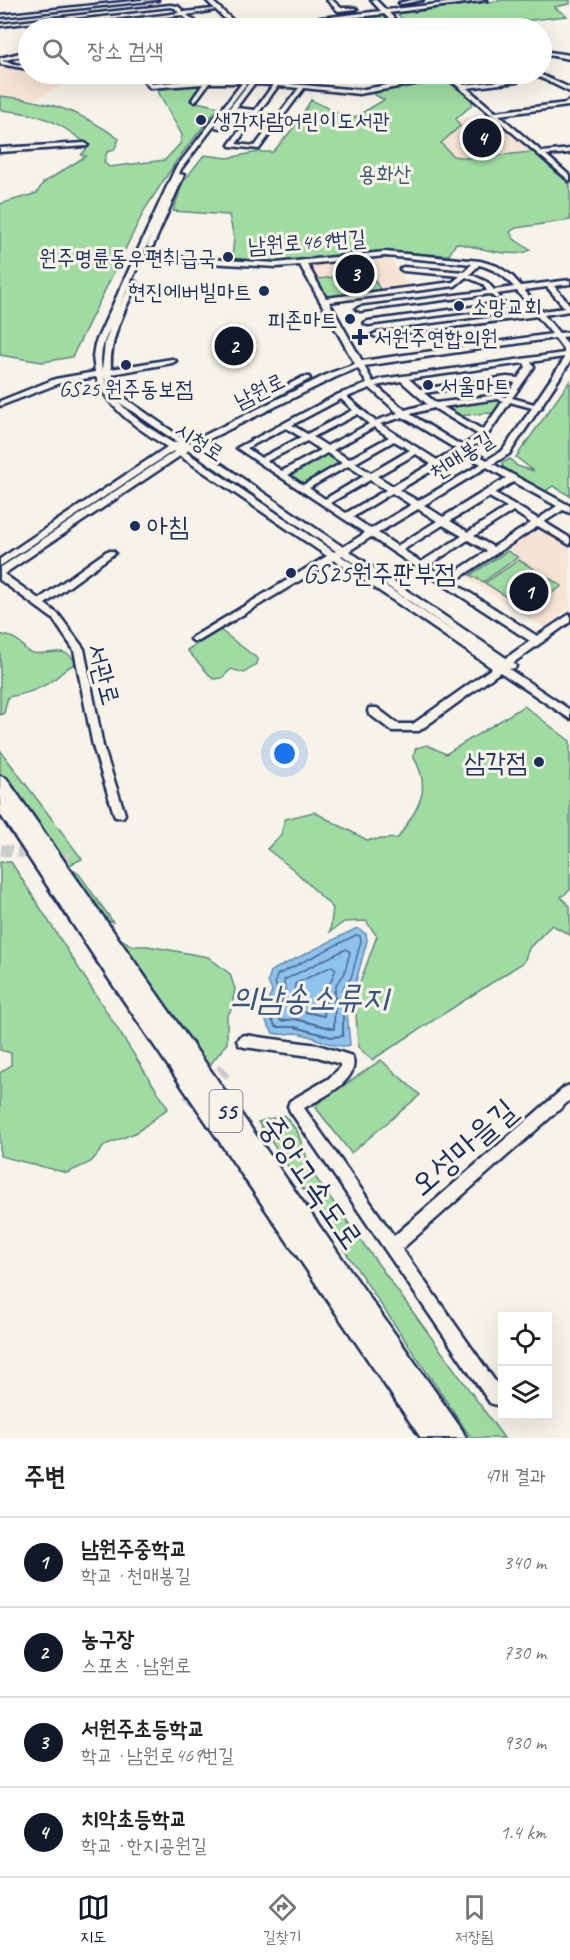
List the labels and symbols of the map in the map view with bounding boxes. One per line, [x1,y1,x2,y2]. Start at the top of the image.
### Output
place label: 생각자람어린이도서관 [213,107,390,135]
marker: 생각자람어린이도서관 [194,113,208,127]
pin: 4 [462,116,502,160]
park label: 용화산 [358,160,412,188]
street label: 남원로469번길 [247,224,367,260]
place label: 원주명륜동우편취급국 [39,244,216,272]
marker: 원주명륜동우편취급국 [221,250,235,264]
pin: 3 [336,252,374,296]
place label: 현진에버빌마트 [128,278,252,306]
marker: 현진에버빌마트 [257,284,271,298]
place label: 소망교회 [471,293,542,321]
marker: 소망교회 [452,299,466,313]
place label: 피존마트 [267,306,338,334]
marker: 피존마트 [343,312,357,326]
pin: 2 [214,324,254,368]
place label: 서원주연합의원 [374,324,498,352]
marker: 서원주연합의원 [351,328,369,346]
marker: GS25 원주동보점 [119,358,133,372]
street label: 남원로 [229,367,289,415]
place label: 서울마트 [440,372,511,400]
place label: GS25 원주동보점 [59,375,193,403]
marker: 서울마트 [421,378,435,392]
street label: 시청로 [170,416,229,468]
street label: 천매봉길 [424,425,499,487]
place label: 아침 [147,510,189,543]
marker: 아침 [128,519,142,533]
place label: GS25원주판부점 [303,557,456,590]
marker: GS25원주판부점 [284,566,298,580]
pin: 1 [510,570,548,614]
street label: 서관로 [79,640,128,709]
your location [270,739,299,768]
place label: 삼각점 [464,746,527,779]
marker: 삼각점 [532,755,546,769]
water label: 의남송소류지 [229,977,392,1019]
road number: 55 [210,1090,242,1132]
street label: 오성마을길 [401,1090,525,1205]
street label: 중앙고속도로 [250,1107,373,1257]

